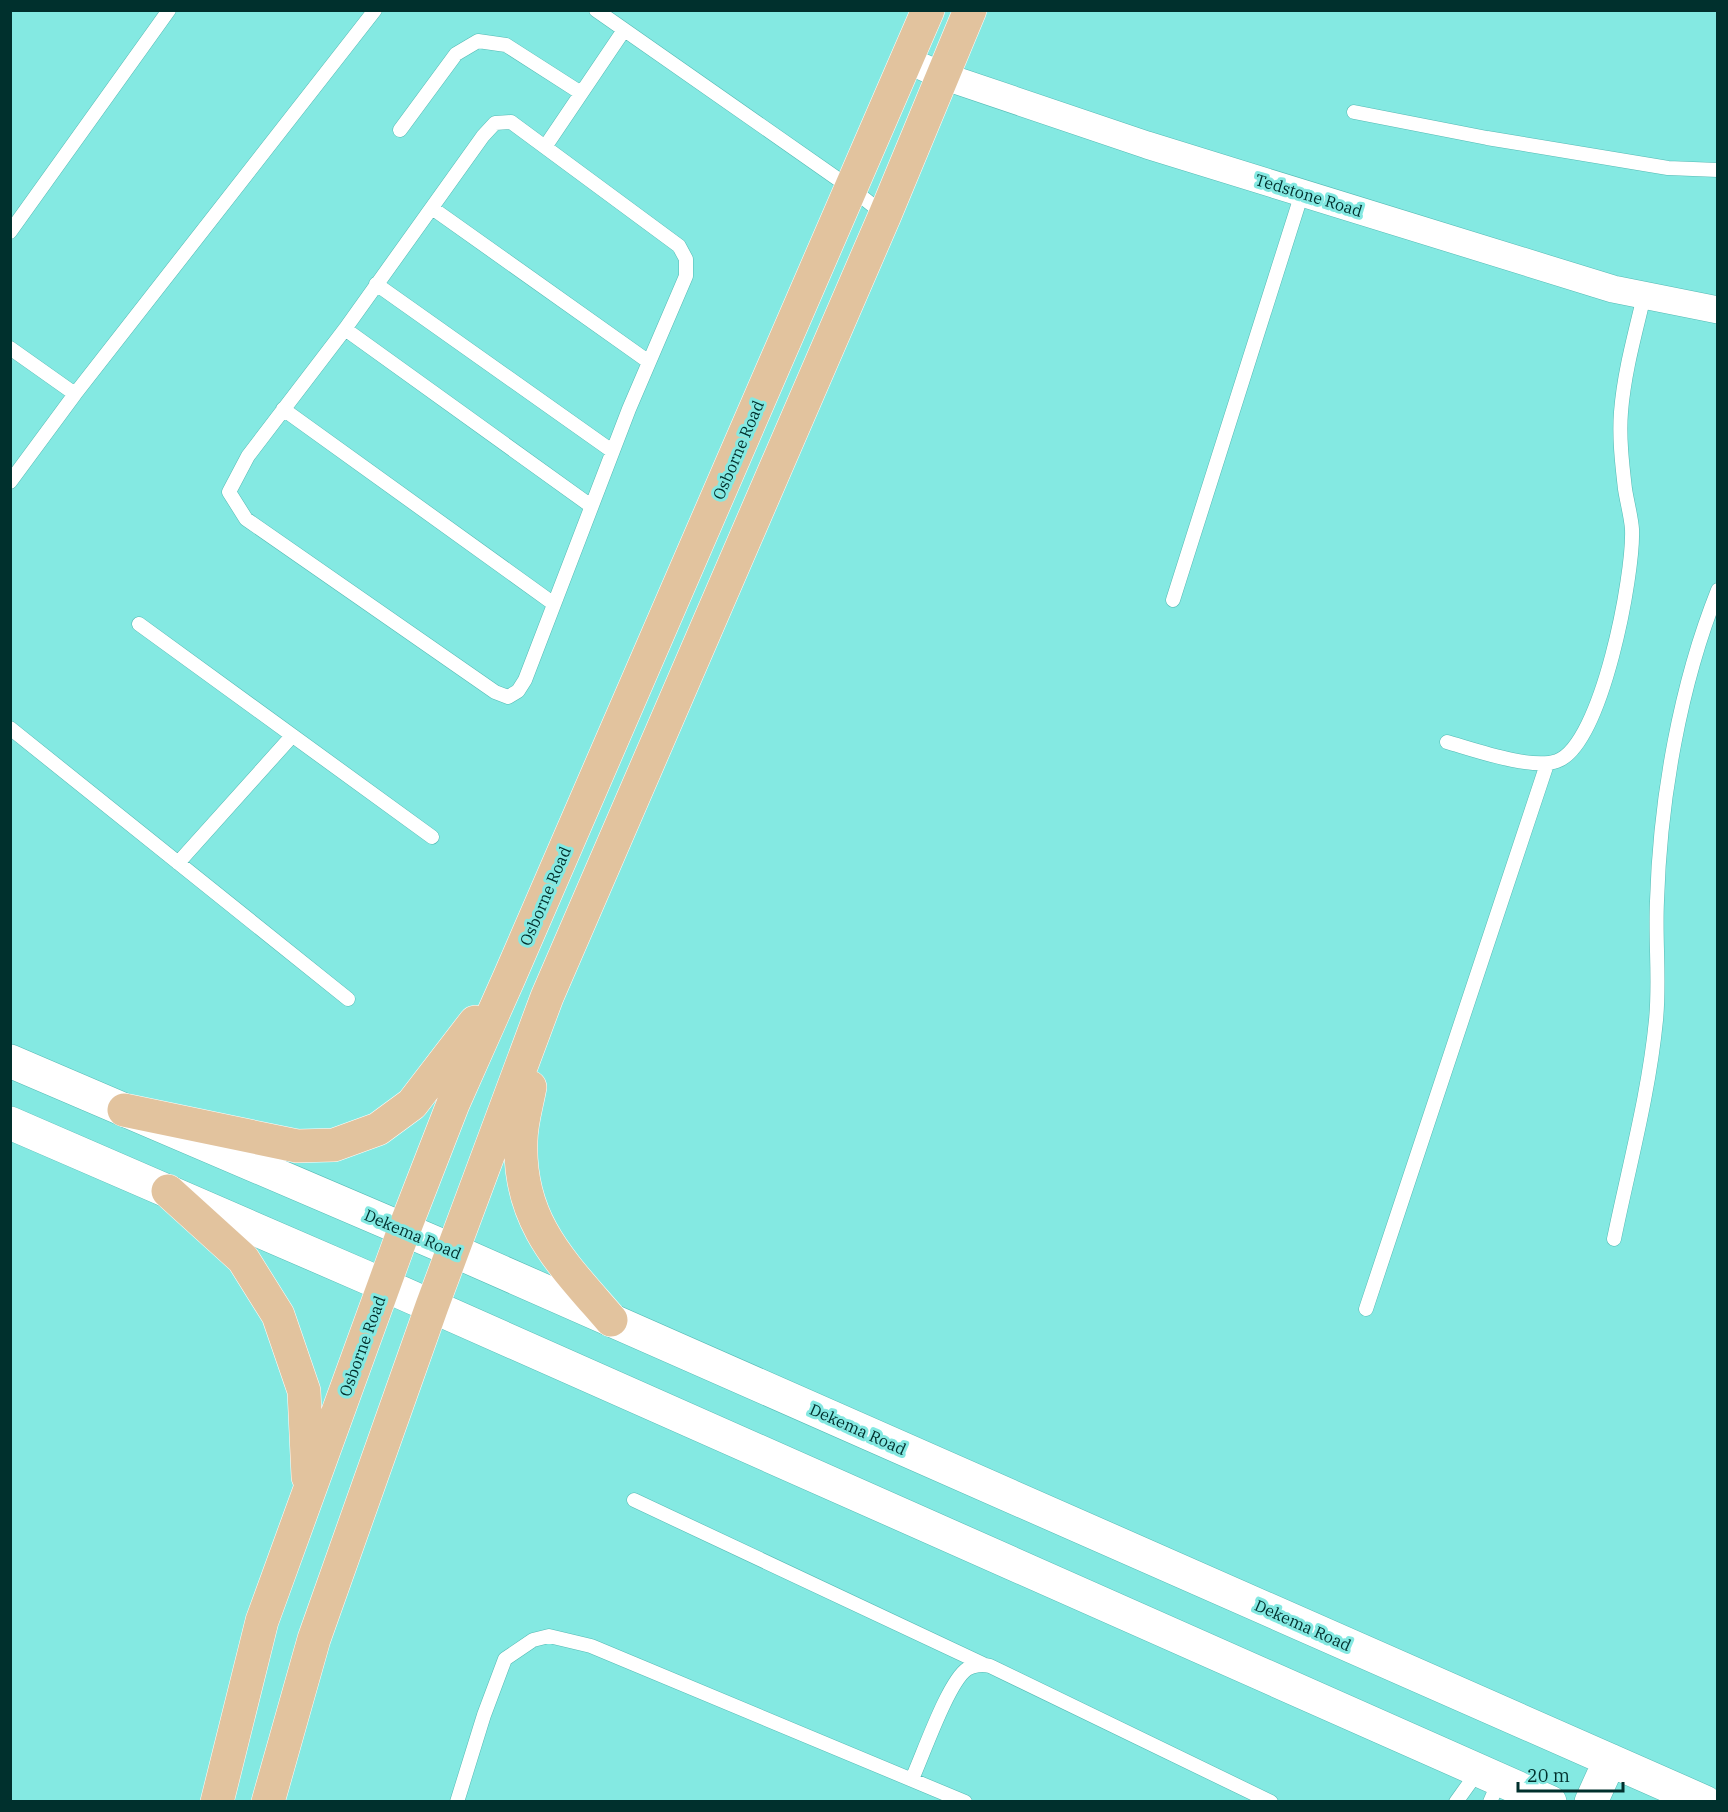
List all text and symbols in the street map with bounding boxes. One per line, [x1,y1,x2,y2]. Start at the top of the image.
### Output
street label: Tedstone Road [1253,169,1365,221]
street label: Osborne Road [708,397,768,503]
street label: Osborne Road [515,843,575,949]
street label: Dekema Road [361,1205,465,1264]
street label: Osborne Road [335,1293,390,1399]
street label: Dekema Road [807,1399,910,1459]
street label: Dekema Road [1252,1595,1355,1655]
scale bar [1518,1755,1623,1793]
text: 20 m [1527,1764,1570,1787]

